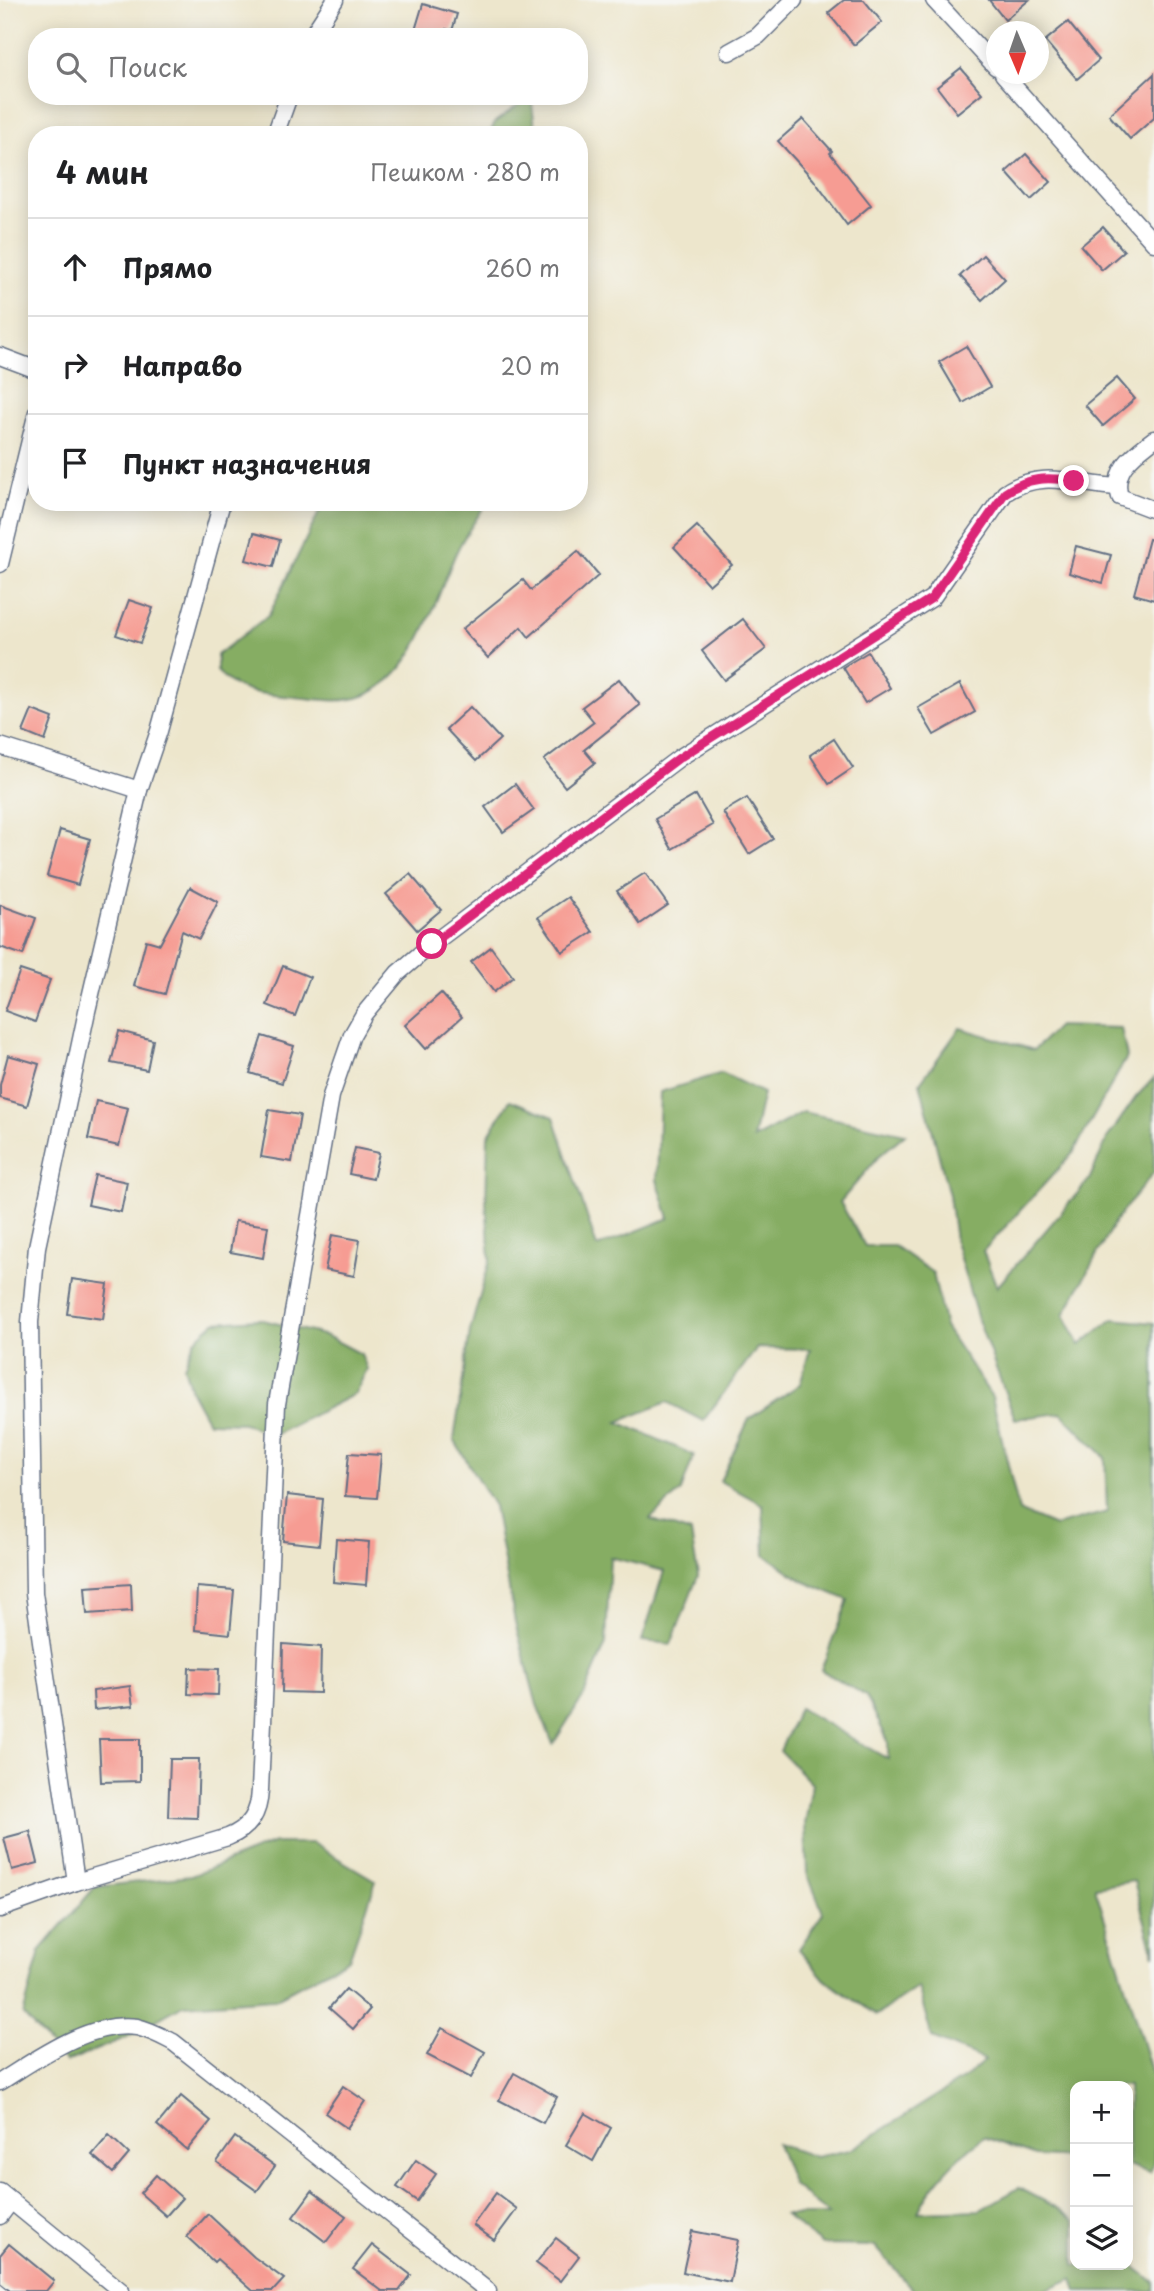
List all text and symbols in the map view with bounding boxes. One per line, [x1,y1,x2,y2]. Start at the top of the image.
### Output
north arrow [986,21,1049,84]
search box [28,28,588,105]
text: Поиск [108,47,187,86]
icon: search [52,48,90,86]
text: 4 мин [56,149,149,194]
text: Пешком · 280 m [370,154,560,189]
icon: ahead [56,248,94,286]
text: Прямо [123,248,212,287]
text: 260 m [485,250,560,285]
icon: right [56,346,94,384]
text: Направо [123,346,242,385]
text: 20 m [501,348,560,383]
icon: arrive [56,444,94,482]
text: Пункт назначения [123,444,371,483]
route end [1058,465,1089,496]
route start [416,928,447,959]
map controls [1070,2081,1133,2270]
button: + [1070,2081,1133,2144]
button: − [1070,2144,1133,2207]
button: layers [1070,2207,1133,2270]

